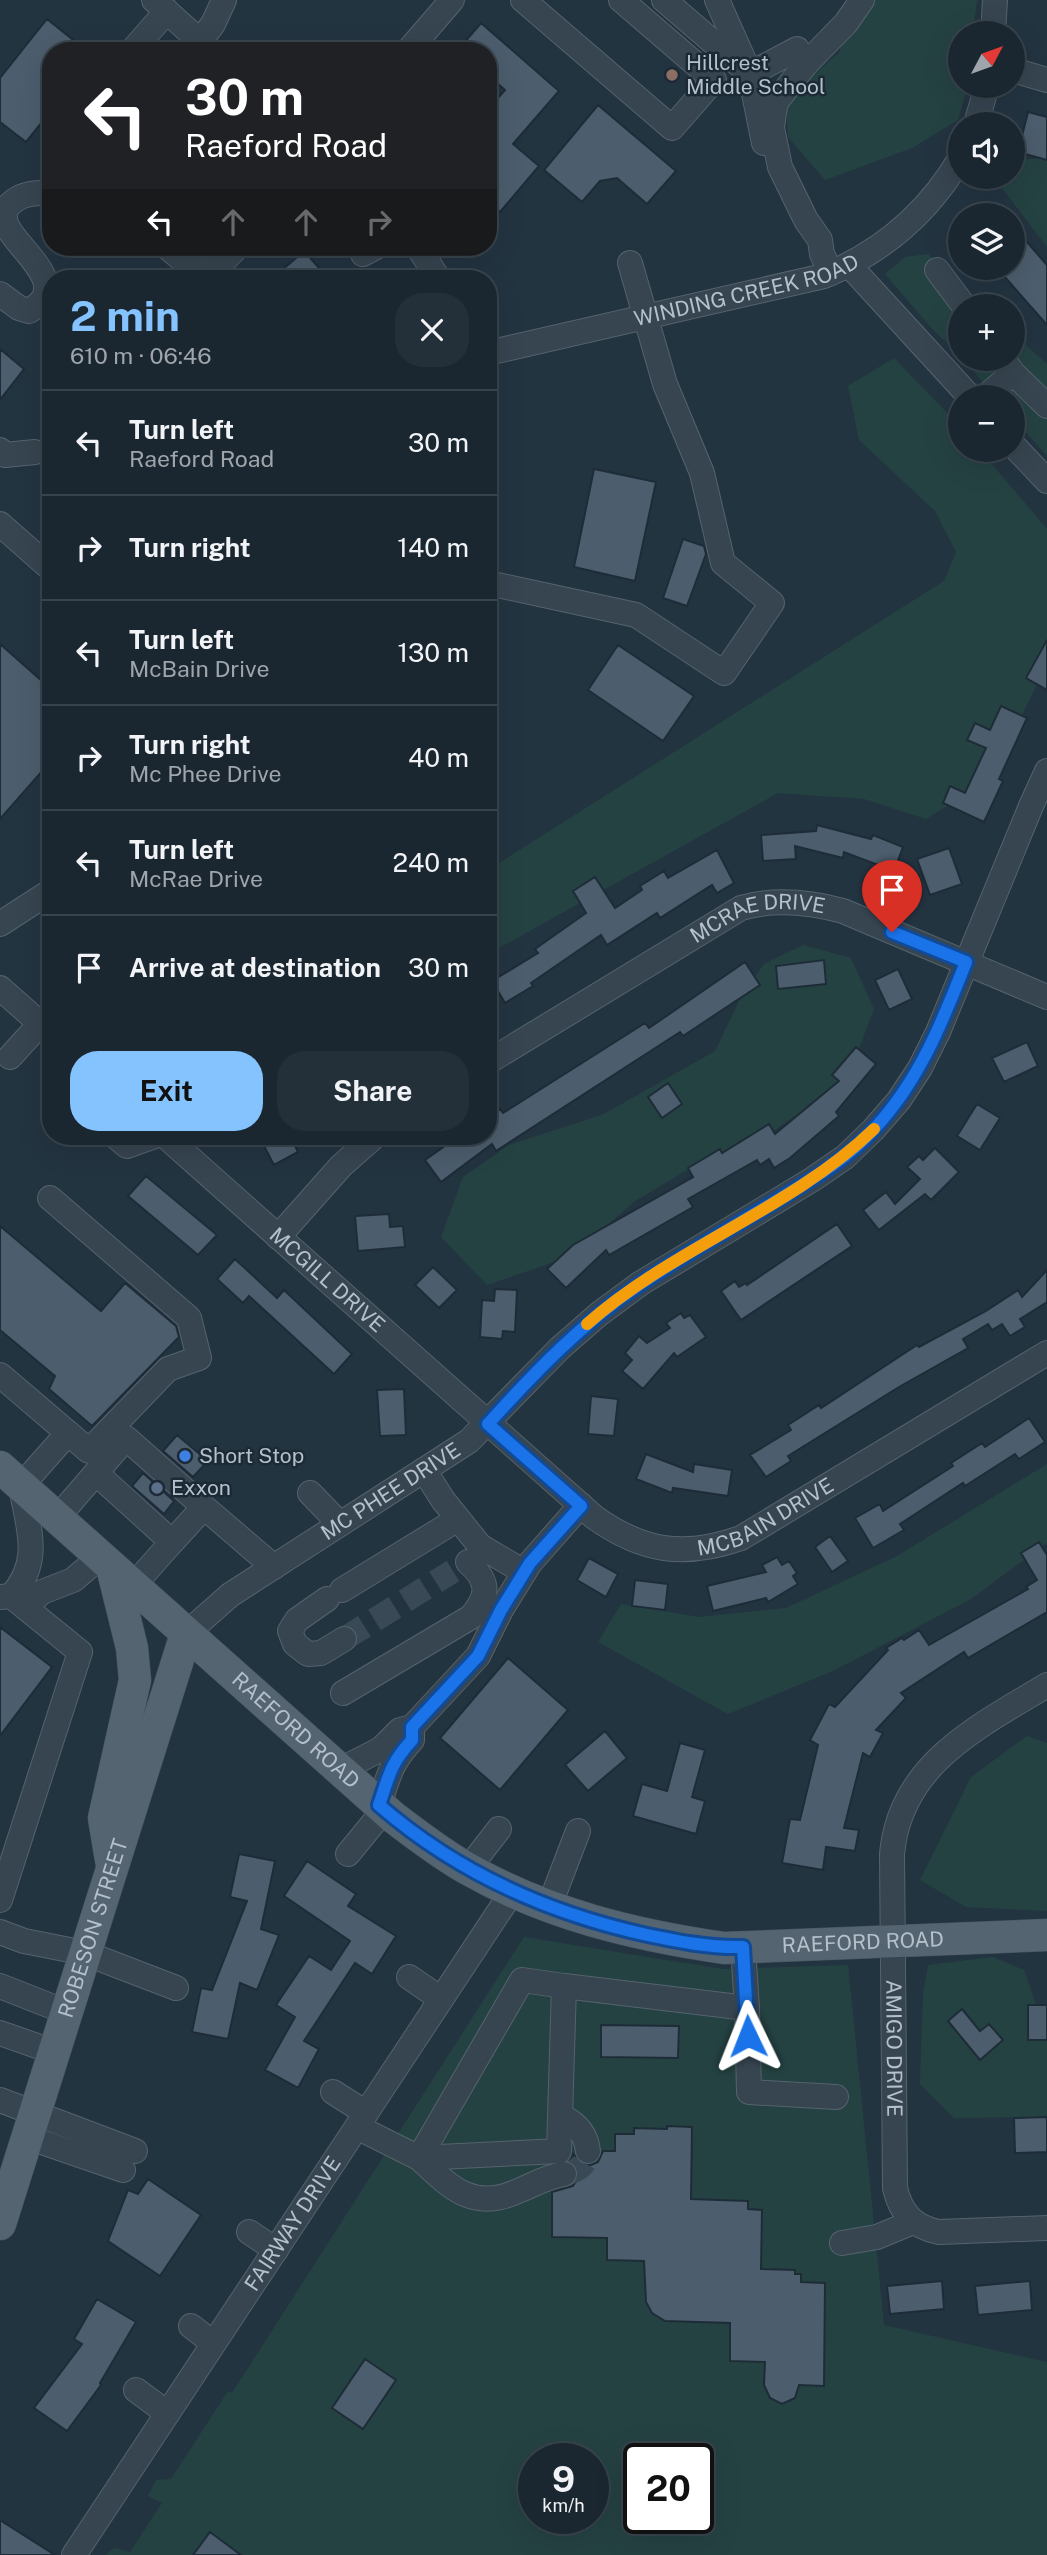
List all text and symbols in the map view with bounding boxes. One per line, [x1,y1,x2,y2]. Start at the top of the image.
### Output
north arrow [948,21,1026,98]
map controls [948,21,1025,462]
place label: Hillcrest Middle School [686,50,825,99]
marker: Hillcrest Middle School [664,67,680,83]
text: 30 m [185,68,304,126]
icon: left [70,70,161,161]
button: sound [948,112,1025,189]
text: Raeford Road [185,127,387,164]
icon: left [141,203,179,241]
icon: ahead [214,203,252,241]
icon: ahead [287,203,325,241]
icon: right [360,203,398,241]
button: layers [948,203,1025,280]
street label: WINDING CREEK ROAD [632,248,863,331]
text: 2 min [70,291,180,340]
button: close [395,293,469,367]
button: + [948,294,1025,371]
text: 610 m · 06:46 [70,342,212,369]
button: − [948,385,1025,462]
text: Turn left [129,414,234,445]
icon: left [70,424,108,462]
text: 30 m [408,427,469,458]
text: Raeford Road [129,445,274,472]
icon: right [70,529,108,567]
text: Turn right [129,532,251,563]
text: 140 m [397,532,469,563]
text: Turn left [129,624,234,655]
icon: left [70,634,108,672]
text: 130 m [397,637,469,668]
text: McBain Drive [129,655,269,682]
text: Turn right [129,729,251,760]
icon: right [70,739,108,777]
text: 40 m [408,742,469,773]
text: Mc Phee Drive [129,760,282,787]
text: Turn left [129,834,234,865]
icon: left [70,844,108,882]
text: 240 m [392,847,469,878]
pin [862,860,922,932]
text: McRae Drive [129,865,263,892]
icon: arrive [873,871,911,909]
street label: MCRAE DRIVE [685,889,827,948]
icon: arrive [70,949,108,987]
text: Arrive at destination [129,952,381,983]
text: 30 m [408,952,469,983]
button: Exit [70,1051,263,1131]
button: Share [277,1051,469,1131]
street label: MCGILL DRIVE [265,1222,390,1337]
street label: MC PHEE DRIVE [316,1437,465,1545]
place label: Short Stop [199,1443,304,1468]
marker: Short Stop [177,1448,193,1464]
street label: MCBAIN DRIVE [695,1472,838,1561]
place label: Exxon [171,1475,231,1500]
marker: Exxon [149,1480,165,1496]
street label: RAEFORD ROAD [227,1667,365,1793]
street label: ROBESON STREET [53,1836,133,2021]
street label: RAEFORD ROAD [781,1926,944,1958]
street label: AMIGO DRIVE [881,1979,907,2117]
position arrow [711,1999,785,2073]
street label: FAIRWAY DRIVE [239,2151,346,2295]
speed limit sign: 20 [623,2443,714,2534]
text: 9 [552,2459,575,2500]
text: km/h [542,2495,585,2516]

